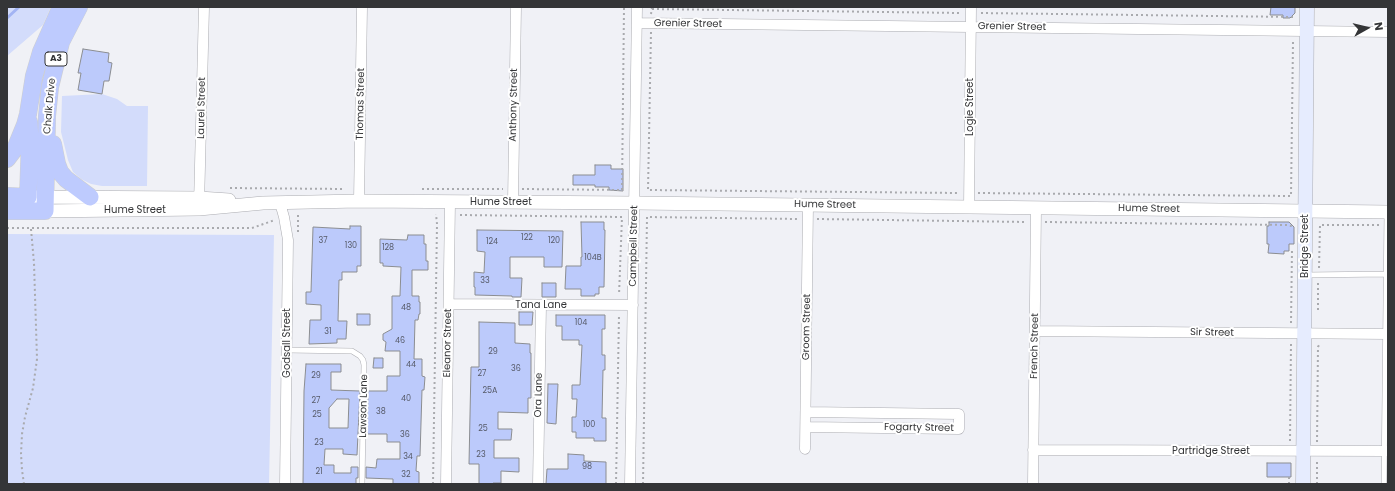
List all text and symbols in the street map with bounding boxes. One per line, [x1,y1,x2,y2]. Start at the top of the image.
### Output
north arrow [1347,8,1387,48]
street label: Grenier Street [654,17,722,31]
street label: Grenier Street [978,20,1046,34]
text: N [1370,21,1387,32]
road number: A3 [45,52,67,66]
street label: Thomas Street [354,68,368,140]
street label: Anthony Street [507,68,521,142]
street label: Chalk Drive [42,77,58,135]
street label: Laurel Street [195,77,209,139]
street label: Logie Street [964,78,976,136]
street label: Hume Street [470,196,532,208]
street label: Hume Street [794,198,856,212]
street label: Hume Street [1118,202,1180,216]
street label: Hume Street [104,204,166,216]
street label: Campbell Street [627,205,641,287]
street label: Bridge Street [1299,214,1311,278]
house number: 122 [521,233,533,243]
house number: 37 [318,236,328,246]
house number: 120 [548,236,560,246]
house number: 124 [486,237,498,247]
house number: 130 [345,241,357,251]
house number: 128 [382,243,394,253]
house number: 104B [584,253,602,263]
house number: 33 [480,276,490,286]
street label: Groom Street [800,294,814,360]
street label: Tana Lane [515,299,567,311]
house number: 48 [401,303,411,313]
street label: Godsall Street [281,308,293,378]
street label: Eleanor Street [441,308,455,378]
street label: French Street [1028,313,1042,379]
house number: 104 [575,318,587,328]
house number: 31 [324,327,332,337]
street label: Sir Street [1190,327,1234,339]
house number: 46 [395,336,405,346]
house number: 29 [488,347,498,357]
house number: 44 [406,360,416,370]
house number: 36 [511,364,521,374]
house number: 27 [478,369,486,379]
house number: 29 [311,371,321,381]
street label: Ora Lane [533,373,545,417]
street label: Lawson Lane [357,374,371,438]
house number: 25A [482,386,498,396]
house number: 40 [401,394,411,404]
house number: 27 [312,396,320,406]
house number: 38 [376,407,386,417]
house number: 25 [312,410,322,420]
house number: 100 [583,420,595,430]
street label: Fogarty Street [884,421,954,435]
house number: 25 [478,424,488,434]
house number: 36 [400,430,410,440]
house number: 23 [314,438,324,448]
street label: Partridge Street [1172,445,1250,457]
house number: 23 [476,450,486,460]
house number: 34 [403,452,413,462]
house number: 98 [582,462,592,472]
house number: 21 [315,467,323,477]
house number: 32 [401,470,411,480]

